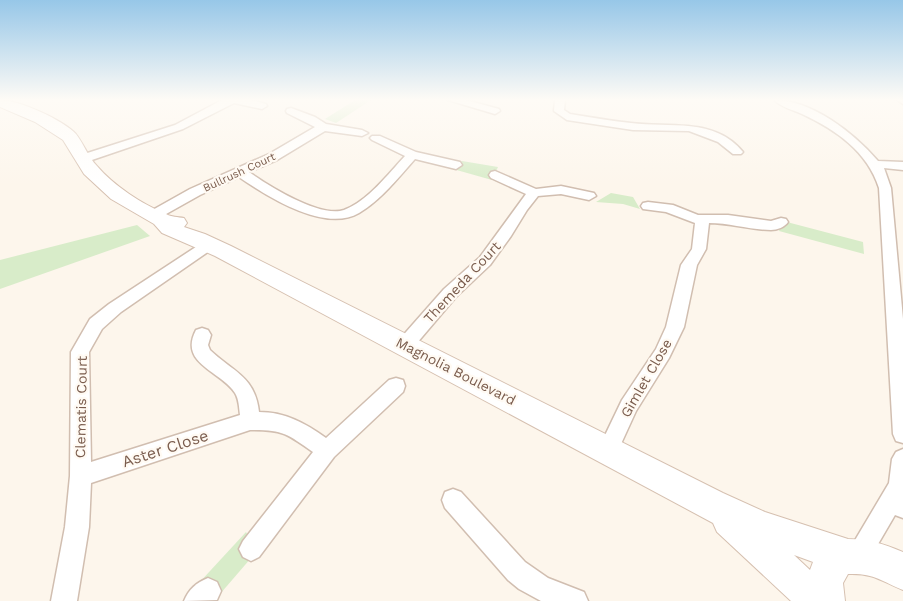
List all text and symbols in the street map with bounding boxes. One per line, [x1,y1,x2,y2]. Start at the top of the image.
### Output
street label: Bullrush Court [201,150,278,195]
street label: Themeda Court [420,238,504,326]
street label: Magnolia Boulevard [393,334,519,408]
street label: Gimlet Close [617,336,675,420]
street label: Clematis Court [72,355,90,458]
street label: Aster Close [120,426,211,471]

